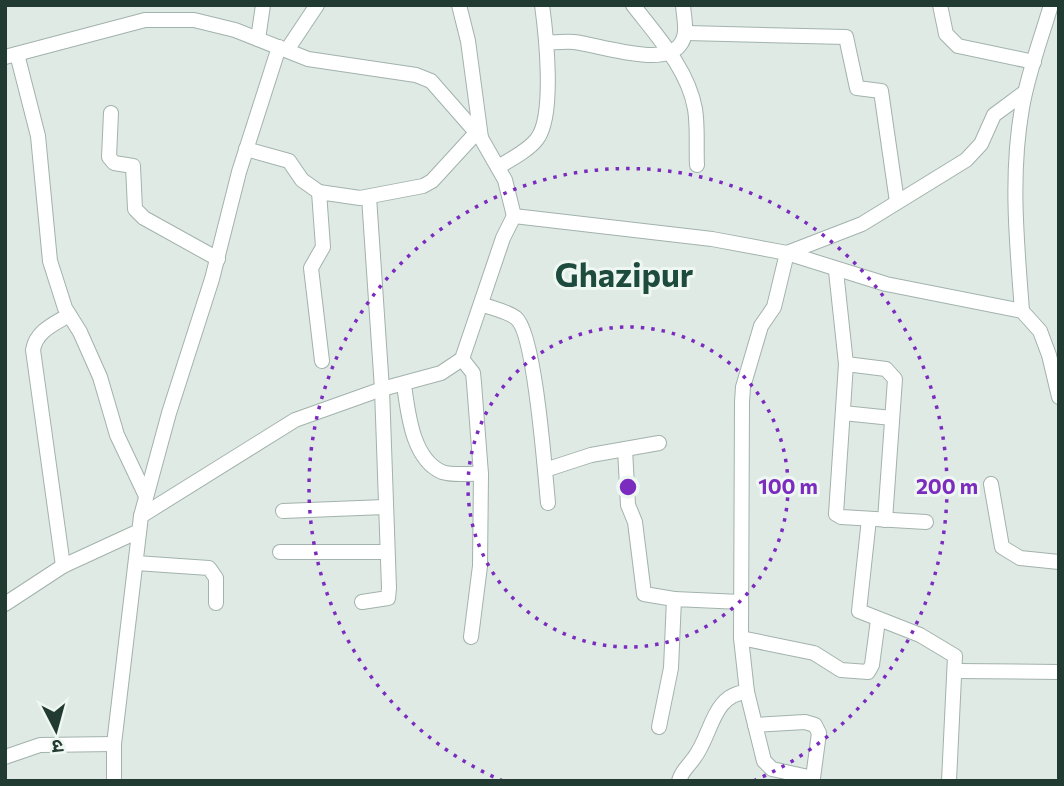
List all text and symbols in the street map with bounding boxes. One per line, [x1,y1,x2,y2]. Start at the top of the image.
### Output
district label: Ghazipur [555,253,694,294]
text: 100 m [758,473,818,498]
text: 200 m [916,473,978,498]
centre of rings [616,475,640,499]
north arrow [21,695,91,765]
text: उ [50,735,65,760]

